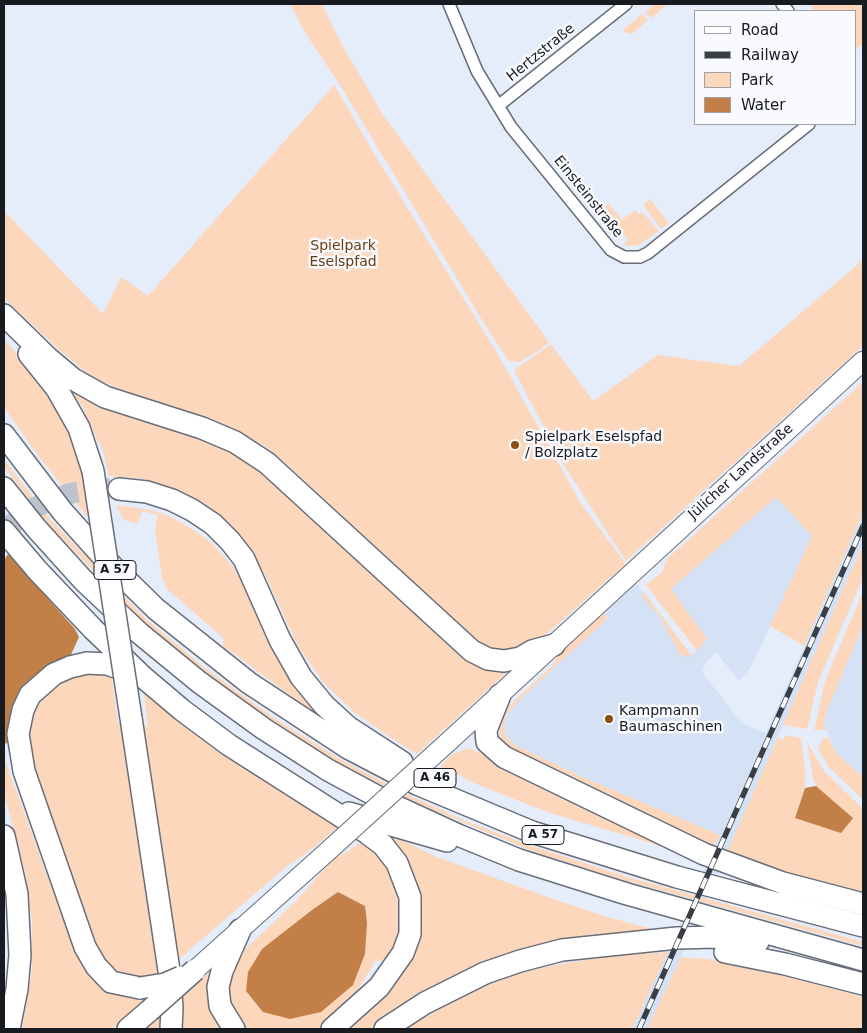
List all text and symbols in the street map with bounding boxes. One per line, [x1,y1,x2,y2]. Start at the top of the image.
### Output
legend [694,10,857,125]
street label: Hertzstraße [504,21,578,85]
text: Road [741,21,779,39]
text: Railway [741,46,799,64]
text: Park [741,71,773,89]
text: Water [741,96,785,114]
street label: Einsteinstraße [550,153,626,241]
park label: Spielpark Eselspfad [309,238,377,270]
street label: Jülicher Landstraße [685,421,797,523]
place label: Spielpark Eselspfad / Bolzplatz [525,429,662,462]
marker: Spielpark Eselspfad / Bolzplatz [509,439,521,451]
road number: A 57 [94,560,136,580]
place label: Kampmann Baumaschinen [619,703,722,736]
marker: Kampmann Baumaschinen [603,713,615,725]
road number: A 46 [414,768,456,788]
road number: A 57 [522,826,564,844]

